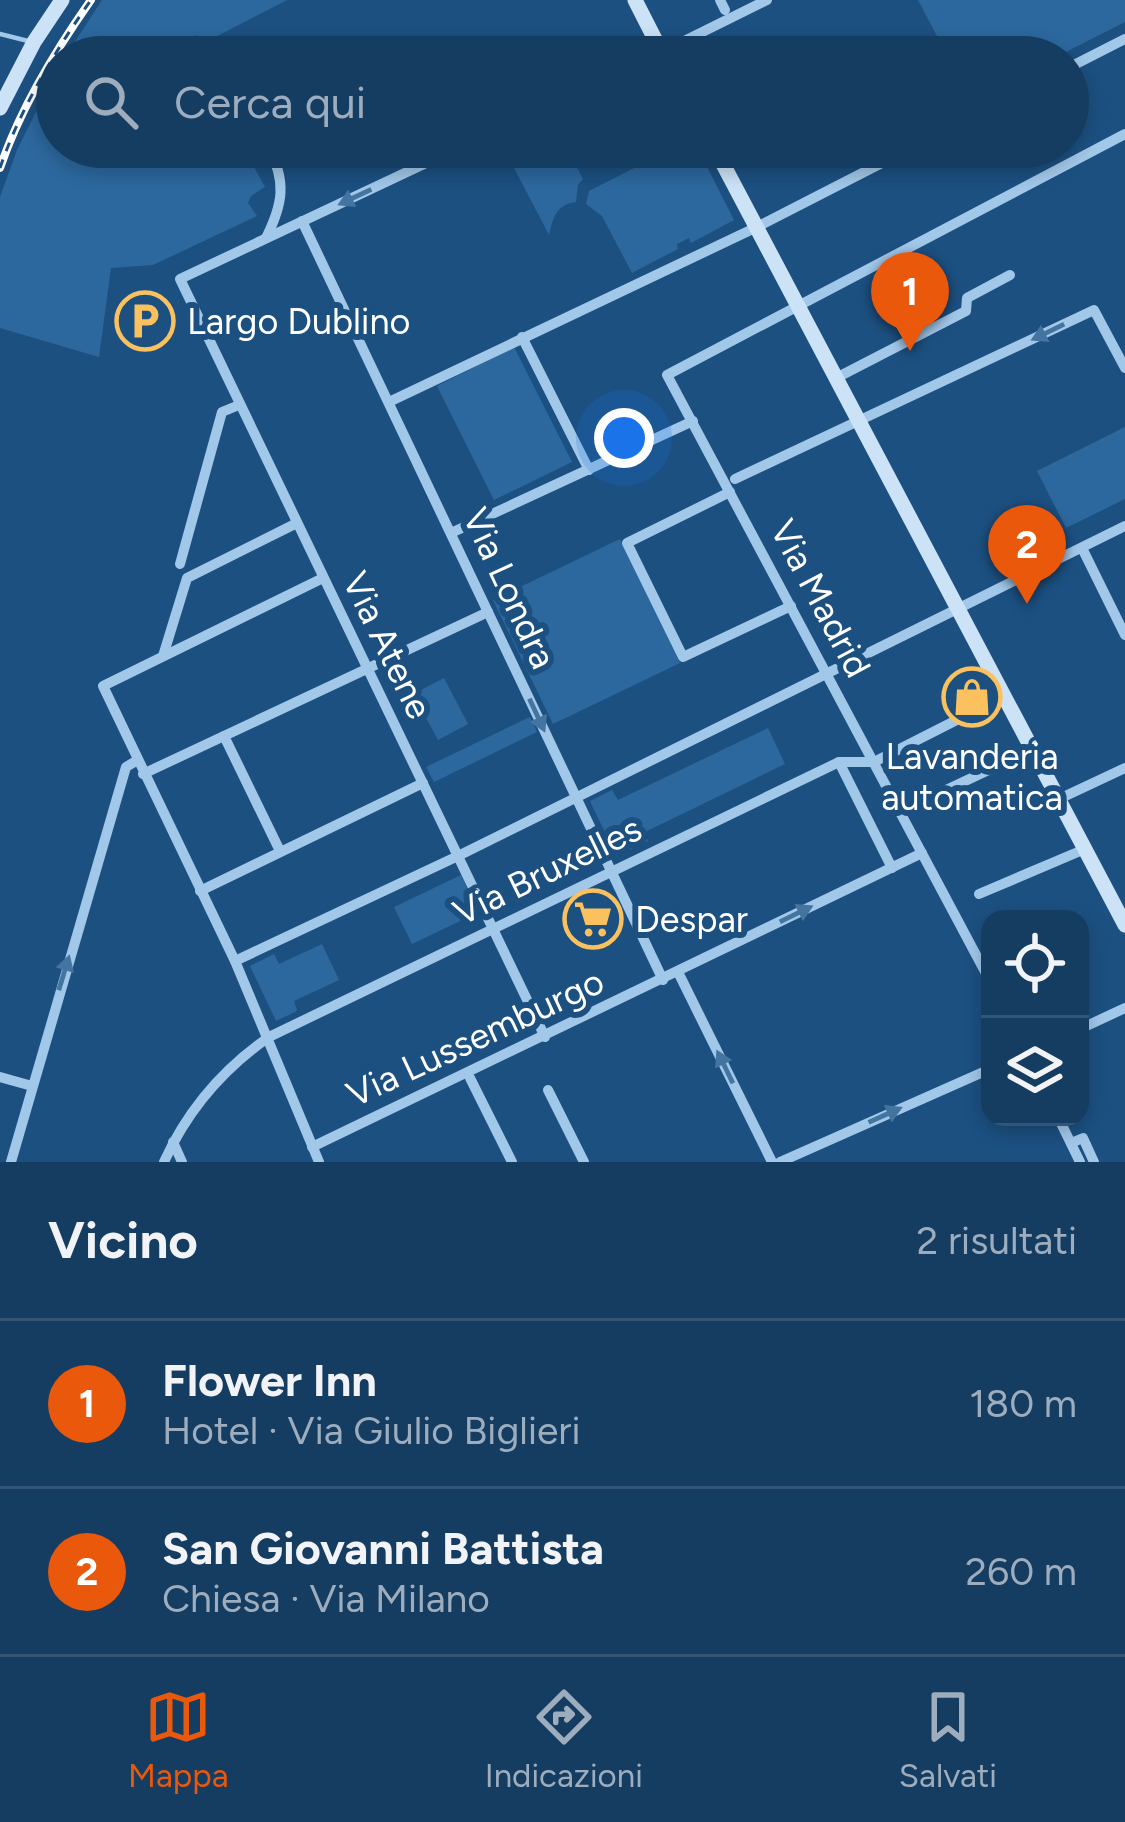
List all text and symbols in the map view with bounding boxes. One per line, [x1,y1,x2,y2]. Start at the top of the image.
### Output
search box [36,36,1089,168]
icon: search [78,69,144,135]
text: Cerca qui [174,75,366,129]
one-way arrow [337,187,372,207]
pin: 1 [871,252,949,351]
parking icon: Largo Dublino [114,290,176,352]
place label: Largo Dublino [187,300,410,343]
one-way arrow [1031,322,1065,342]
your location [594,408,654,468]
street label: Via Londra [454,501,565,675]
pin: 2 [988,505,1066,604]
street label: Via Madrid [761,512,880,684]
street label: Via Atene [334,565,441,726]
shop icon: Lavanderia automatica [941,666,1003,728]
one-way arrow [527,698,547,733]
place label: Lavanderia automatica [881,735,1063,819]
street label: Via Bruxelles [446,806,648,934]
supermarket icon: Despar [562,888,624,950]
place label: Despar [635,898,748,941]
one-way arrow [779,904,814,924]
map controls [981,910,1089,1126]
button: locate [981,910,1089,1018]
one-way arrow [55,954,74,991]
street label: Via Lussemburgo [340,959,611,1116]
button: layers [981,1018,1089,1126]
one-way arrow [715,1050,735,1084]
one-way arrow [868,1105,903,1125]
text: Vicino [48,1210,198,1271]
text: 2 risultati [916,1217,1077,1264]
text: Flower Inn [162,1353,377,1407]
text: 1 [79,1380,95,1427]
text: 180 m [969,1380,1077,1427]
text: Hotel · Via Giulio Biglieri [162,1407,580,1454]
text: San Giovanni Battista [162,1521,604,1575]
text: 2 [76,1548,98,1595]
text: 260 m [965,1548,1077,1595]
text: Chiesa · Via Milano [162,1575,490,1622]
tab: Mappa [128,1684,229,1795]
tab: Indicazioni [485,1684,643,1795]
tab: Salvati [899,1684,997,1795]

